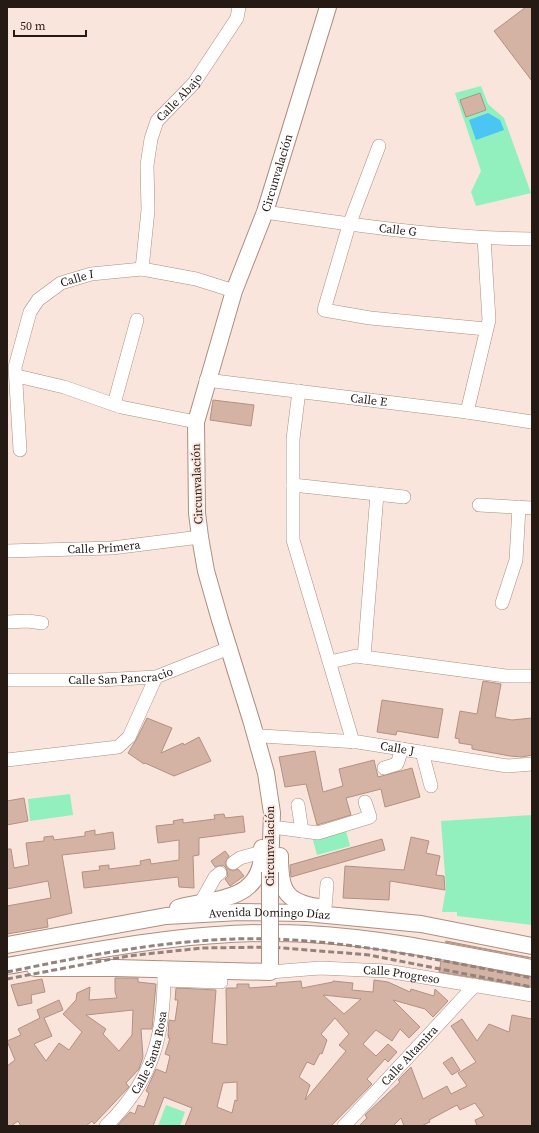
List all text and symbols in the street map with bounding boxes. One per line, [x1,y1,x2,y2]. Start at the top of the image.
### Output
scale bar [14,12,86,38]
text: 50 m [20,18,46,34]
street label: Calle Abajo [153,70,206,125]
street label: Circunvalación [257,132,296,214]
street label: Calle G [378,220,417,240]
street label: Calle I [58,266,94,291]
street label: Calle E [349,390,388,410]
street label: Circunvalación [188,443,206,525]
street label: Calle Primera [67,536,142,557]
street label: Calle San Pancracio [68,663,176,688]
street label: Calle J [379,738,416,759]
street label: Circunvalación [262,806,278,886]
street label: Avenida Domingo Díaz [208,904,331,923]
street label: Calle Progreso [363,962,441,988]
street label: Calle Santa Rosa [127,1009,170,1097]
street label: Calle Altamira [377,1021,442,1089]

